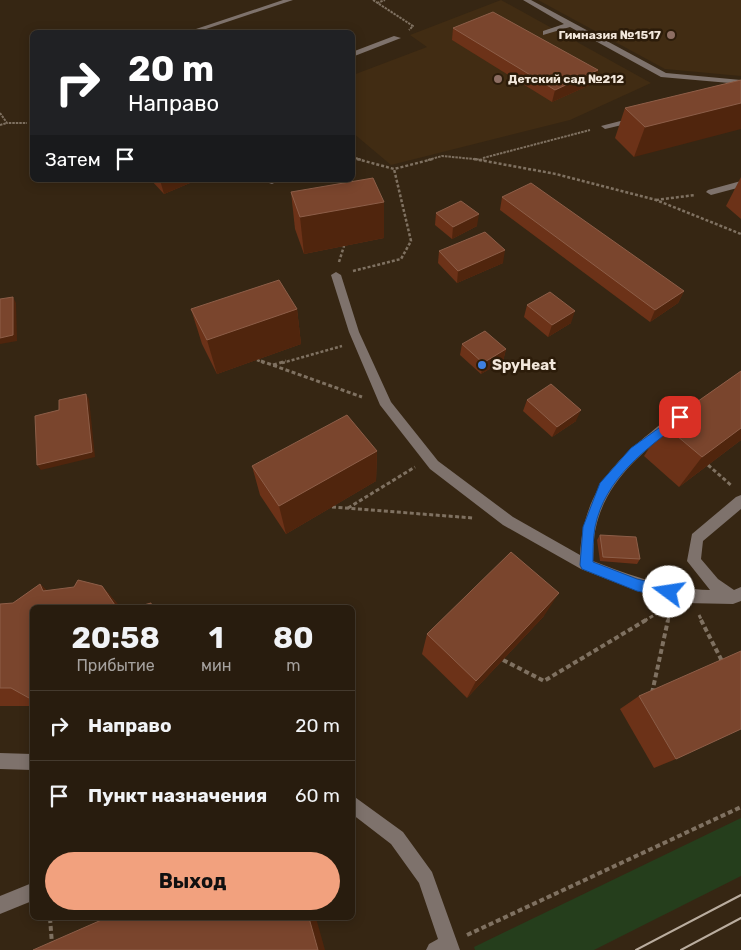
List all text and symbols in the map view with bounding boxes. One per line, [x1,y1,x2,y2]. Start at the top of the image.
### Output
place label: Гимназия №1517 [558,28,661,42]
marker: Гимназия №1517 [665,29,677,41]
text: 20 m [128,48,214,90]
icon: right [45,50,110,115]
place label: Детский сад №212 [508,72,624,86]
marker: Детский сад №212 [492,73,504,85]
text: Направо [128,90,219,117]
icon: arrive [111,145,139,173]
text: Затем [45,148,101,171]
place label: SpyHeat [492,356,556,374]
marker: SpyHeat [476,359,488,371]
pin [659,396,701,438]
icon: arrive [666,403,694,431]
position arrow [642,565,694,617]
text: 20:58 [71,620,160,656]
text: 1 [209,620,224,656]
text: 80 [273,620,314,656]
text: Прибытие [76,656,155,675]
text: мин [201,656,232,675]
text: m [286,656,300,675]
icon: right [45,712,73,740]
text: Направо [88,714,172,737]
text: 20 m [295,714,340,737]
icon: arrive [45,782,73,810]
text: Пункт назначения [88,784,267,807]
text: 60 m [295,784,340,807]
button: Выход [45,852,340,910]

